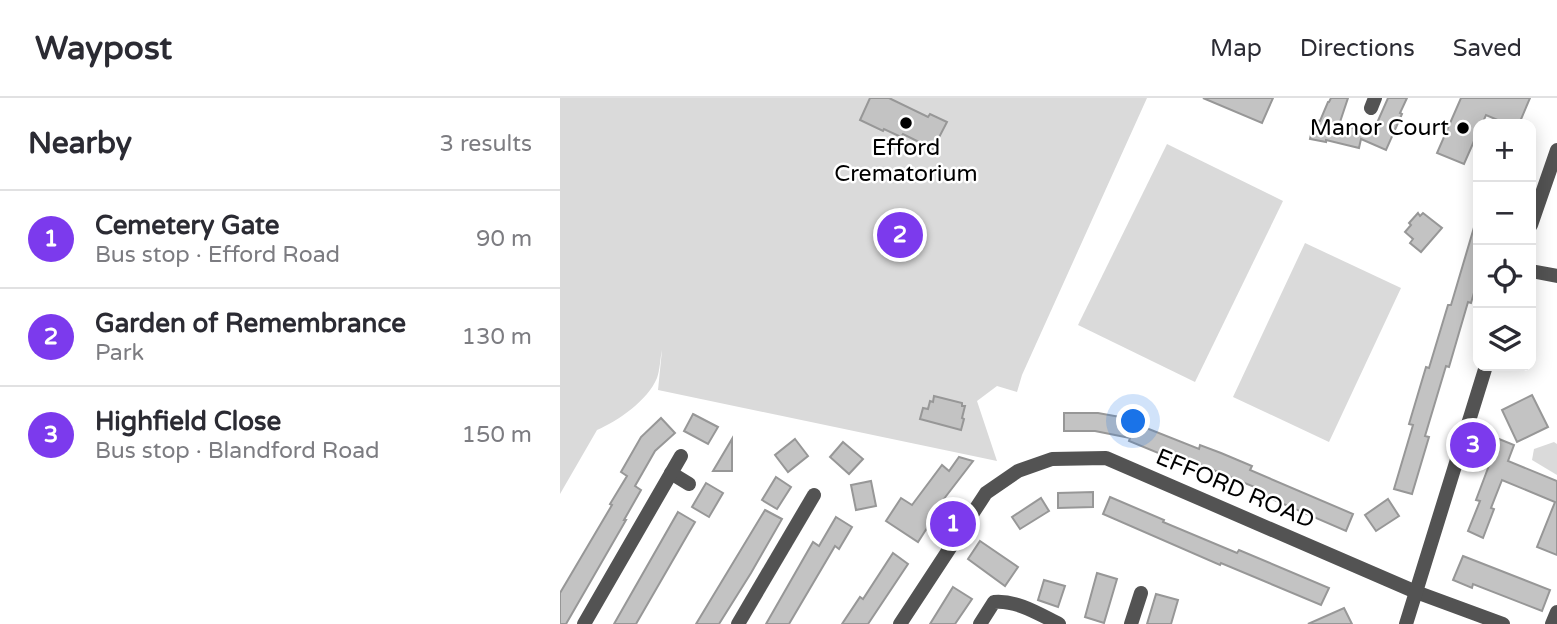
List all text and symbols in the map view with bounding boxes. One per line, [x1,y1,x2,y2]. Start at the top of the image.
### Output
text: Waypost [35,29,172,68]
text: Map [1210,34,1262,63]
text: Directions [1300,34,1415,63]
text: Saved [1453,34,1522,63]
place label: Manor Court [1310,114,1449,142]
marker: Efford Crematorium [898,115,914,131]
map controls [1473,119,1536,371]
button: + [1473,119,1536,182]
marker: Manor Court [1455,120,1471,136]
text: Nearby [28,125,132,162]
text: 3 results [439,130,532,158]
place label: Efford Crematorium [834,134,978,188]
button: − [1473,182,1536,245]
pin: 2 [877,209,923,261]
text: Cemetery Gate [95,210,280,241]
text: 1 [44,225,58,253]
text: 90 m [476,225,532,253]
text: Bus stop · Efford Road [95,241,340,269]
button: locate [1473,245,1536,308]
text: Garden of Remembrance [95,308,406,339]
button: layers [1473,308,1536,371]
text: 2 [44,323,58,351]
text: 130 m [462,323,532,351]
text: Park [95,339,144,367]
your location [1116,404,1150,438]
text: Highfield Close [95,406,281,437]
pin: 3 [1450,419,1496,471]
text: 3 [44,421,58,449]
text: 150 m [462,421,532,449]
text: Bus stop · Blandford Road [95,437,380,465]
street label: EFFORD ROAD [1151,443,1319,535]
pin: 1 [930,498,976,550]

